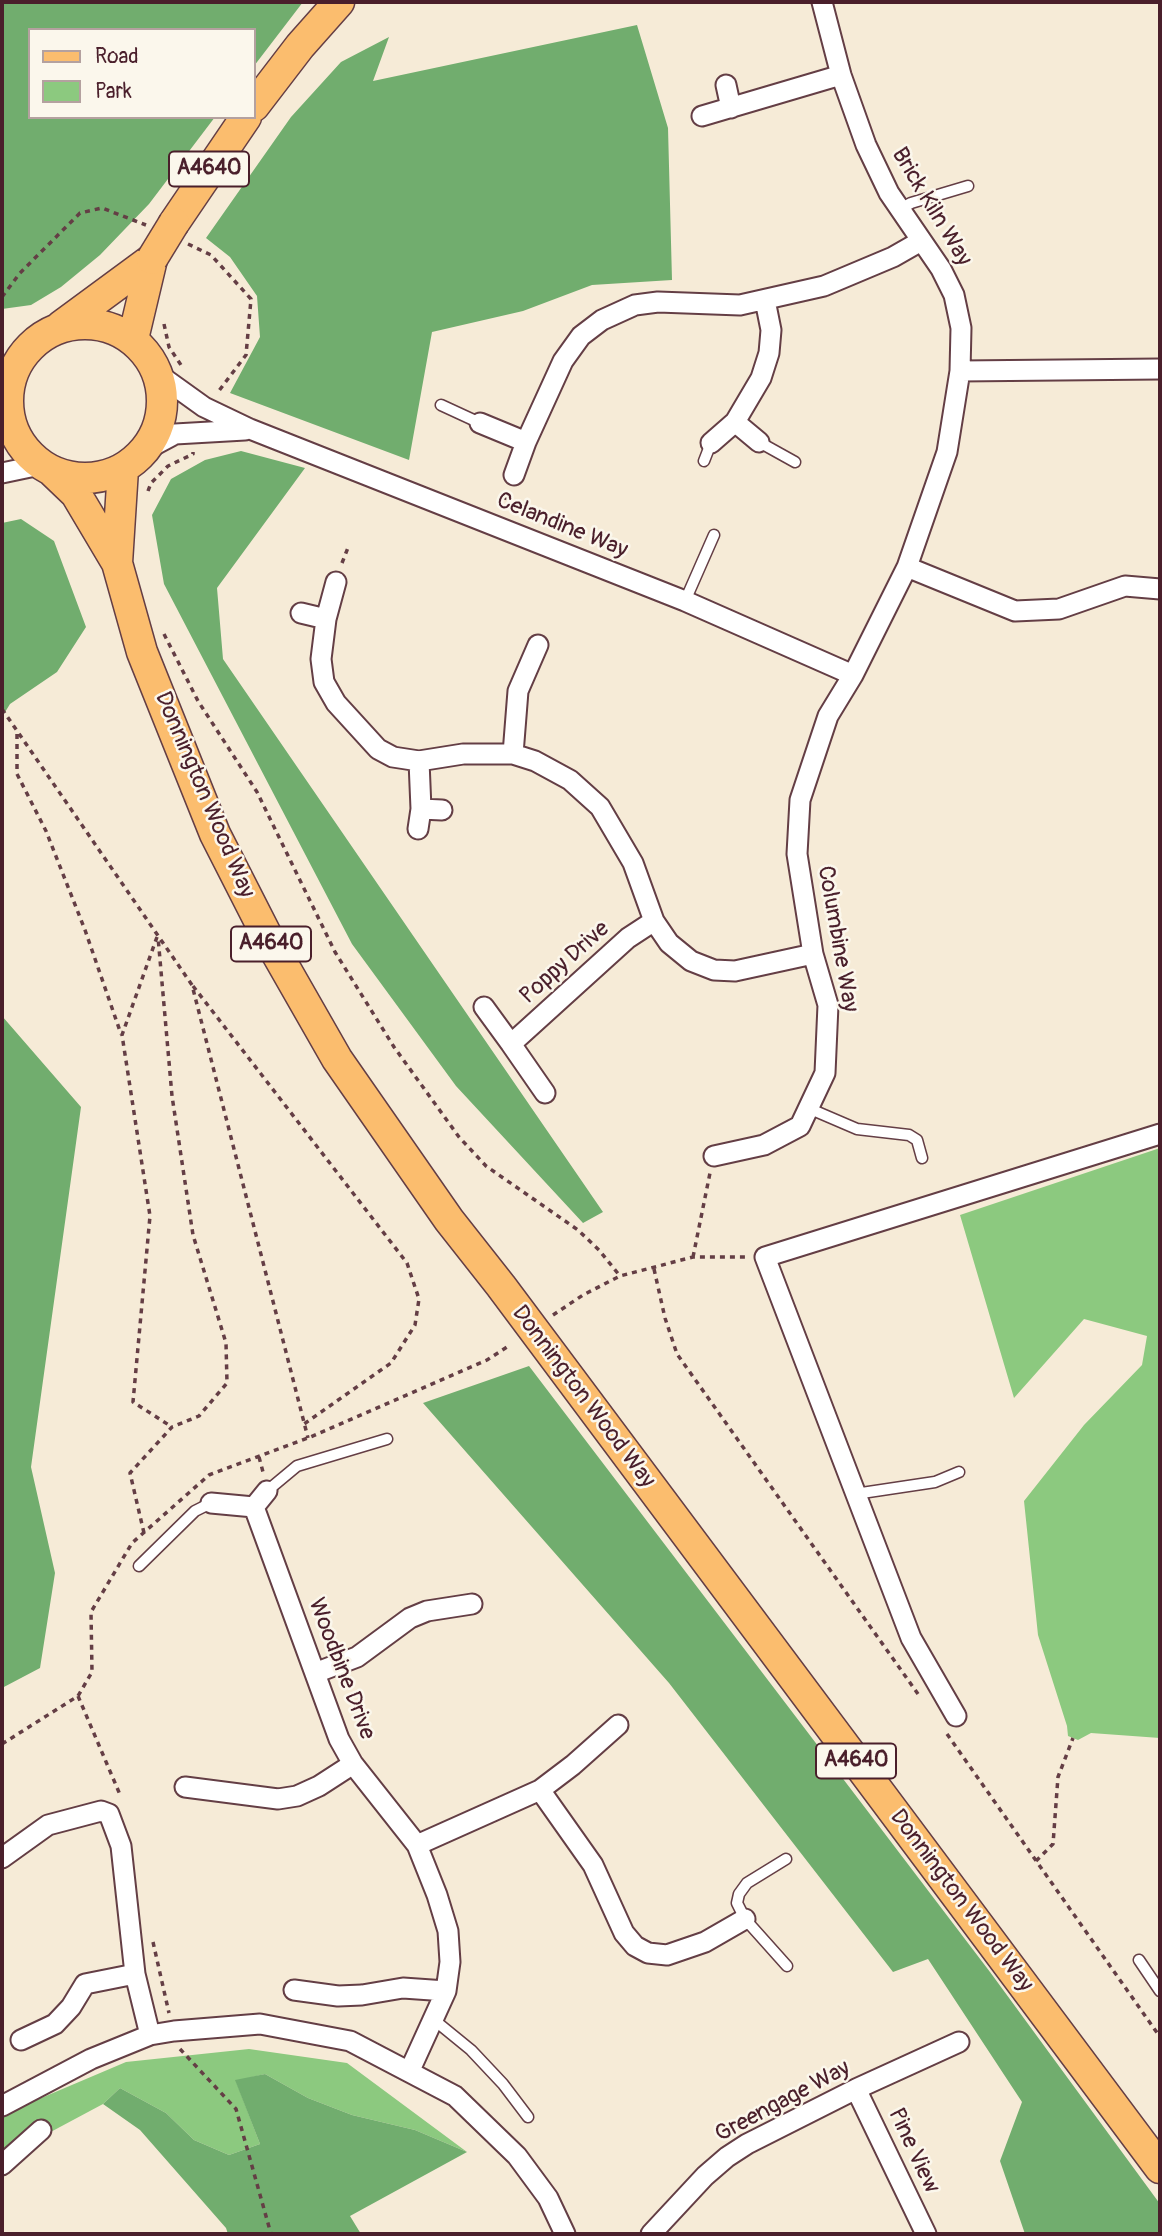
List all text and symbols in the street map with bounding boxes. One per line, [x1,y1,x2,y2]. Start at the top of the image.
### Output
legend [28,28,256,119]
text: Road [95,43,139,70]
text: Park [95,78,132,105]
street label: Brick Kiln Way [885,143,977,271]
road number: A4640 [169,152,249,186]
street label: Celandine Way [493,487,631,565]
street label: Donnington Wood Way [148,688,260,902]
street label: Columbine Way [811,864,863,1014]
street label: Poppy Drive [515,916,615,1010]
road number: A4640 [231,926,311,962]
street label: Donnington Wood Way [505,1300,661,1494]
street label: Woodbine Drive [301,1594,381,1744]
road number: A4640 [816,1744,896,1778]
street label: Donnington Wood Way [883,1804,1039,1998]
street label: Greengage Way [711,2055,855,2149]
street label: Pine View [881,2104,945,2198]

